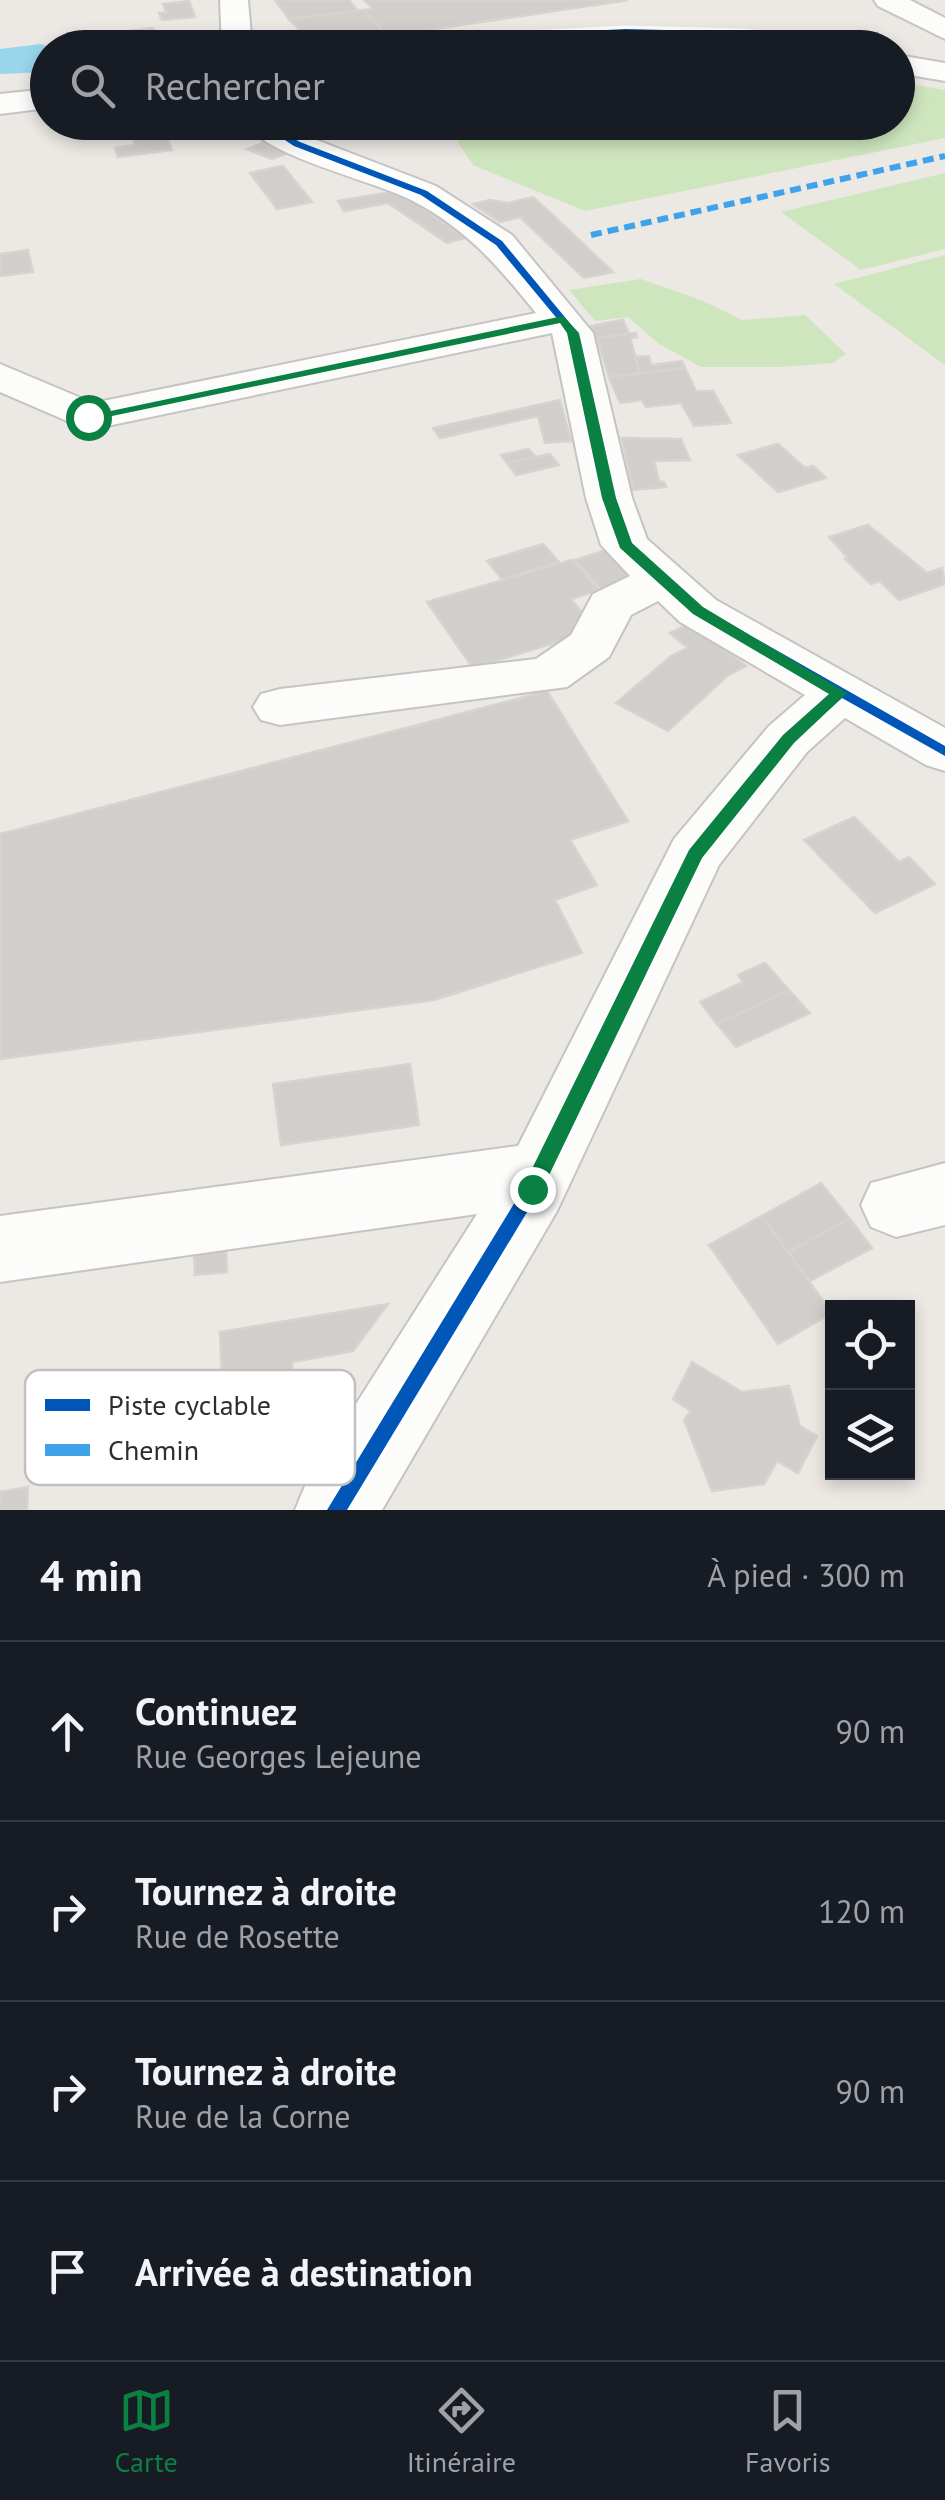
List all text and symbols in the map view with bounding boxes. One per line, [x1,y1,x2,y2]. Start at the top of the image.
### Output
search box [30,30,915,140]
icon: search [65,58,120,113]
text: Rechercher [145,61,325,110]
route start [66,395,112,441]
route end [510,1167,556,1213]
map controls [825,1300,915,1480]
button: locate [825,1300,915,1390]
legend [25,1370,355,1485]
text: Piste cyclable [108,1386,271,1423]
button: layers [825,1390,915,1480]
text: Chemin [108,1431,199,1468]
text: 4 min [40,1548,142,1603]
text: À pied · 300 m [707,1554,905,1596]
text: Continuez [135,1686,297,1735]
icon: ahead [40,1704,95,1759]
text: 90 m [836,1710,905,1752]
text: Rue Georges Lejeune [135,1735,421,1777]
text: Tournez à droite [135,1866,397,1915]
icon: right [40,1884,95,1939]
text: 120 m [818,1890,905,1932]
text: Rue de Rosette [135,1915,340,1957]
text: Tournez à droite [135,2046,397,2095]
icon: right [40,2064,95,2119]
text: 90 m [836,2070,905,2112]
text: Rue de la Corne [135,2095,351,2137]
icon: arrive [40,2244,95,2299]
text: Arrivée à destination [135,2247,473,2296]
tab: Carte [115,2383,178,2480]
tab: Itinéraire [407,2383,516,2480]
tab: Favoris [745,2383,830,2480]

